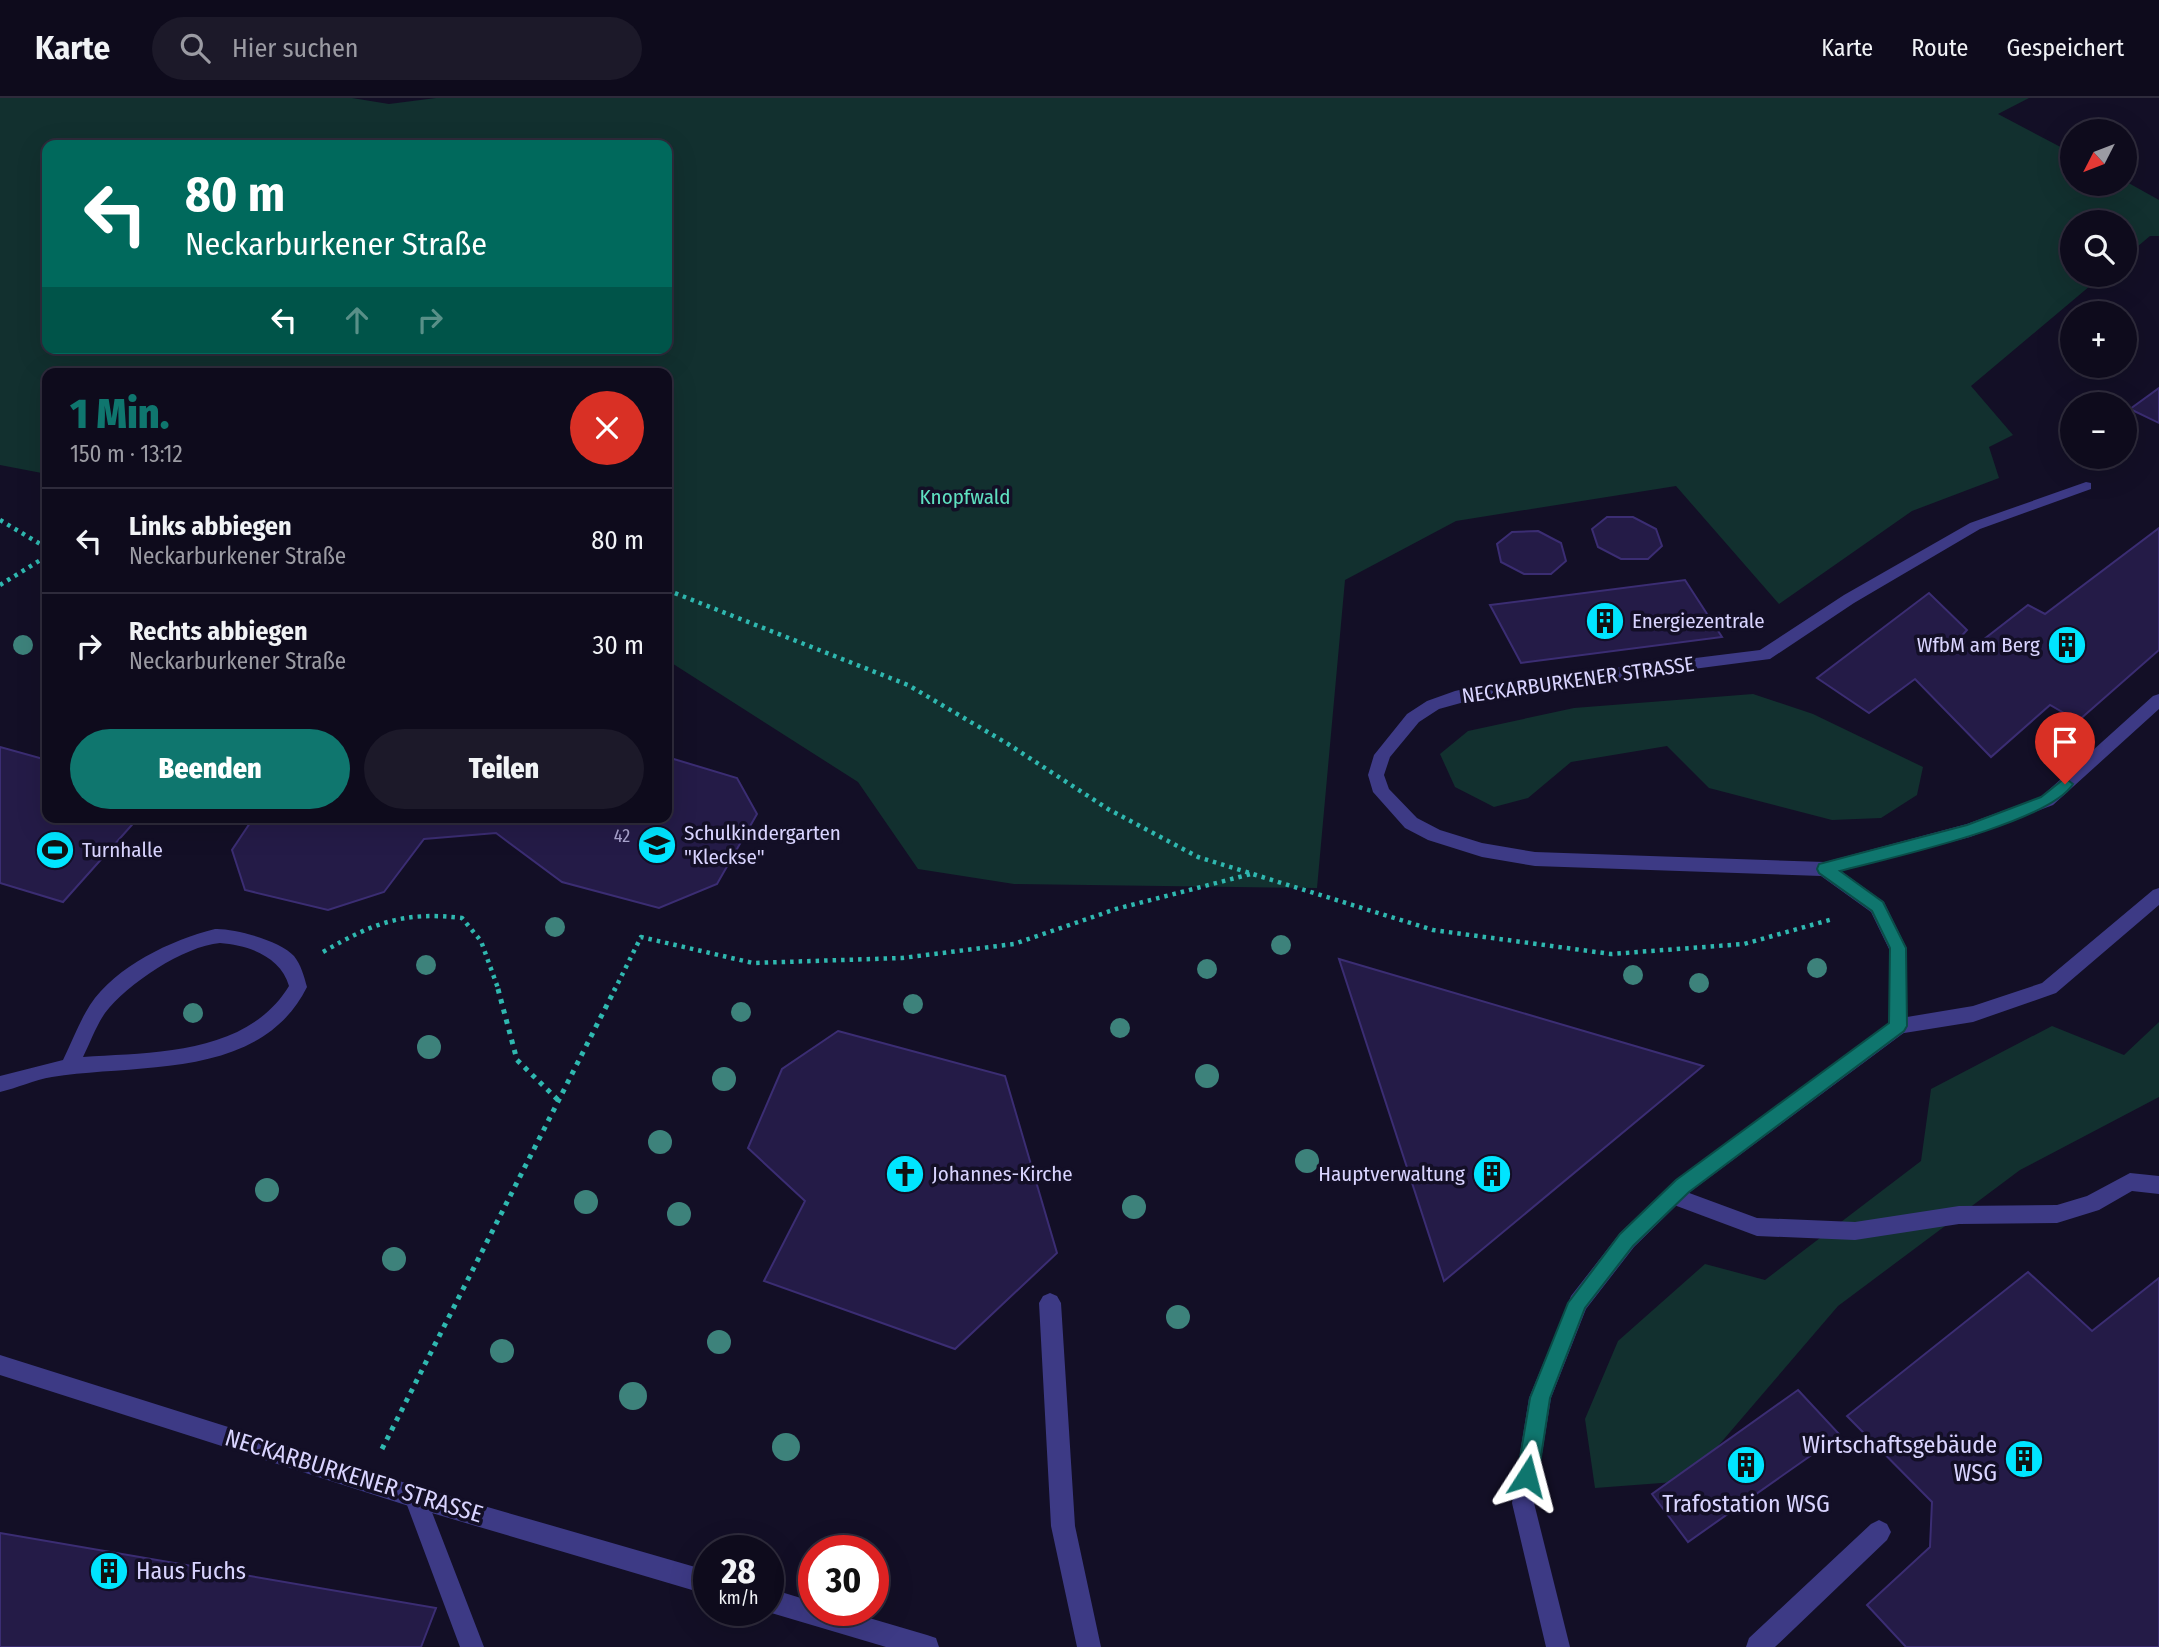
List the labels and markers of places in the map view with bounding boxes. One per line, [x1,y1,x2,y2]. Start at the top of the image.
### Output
building icon: Energiezentrale [1584,600,1626,642]
place label: Energiezentrale [1632,608,1765,634]
building icon: WfbM am Berg [2046,624,2088,666]
place label: WfbM am Berg [1917,632,2040,658]
pin [2035,712,2095,784]
place label: Schulkindergarten "Kleckse" [684,820,841,870]
school or university icon: Schulkindergarten "Kleckse" [636,824,678,866]
sports icon: Turnhalle [34,829,76,871]
place label: Turnhalle [82,837,163,863]
church icon: Johannes-Kirche [884,1153,926,1195]
building icon: Hauptverwaltung [1471,1153,1513,1195]
place label: Johannes-Kirche [932,1161,1073,1187]
place label: Hauptverwaltung [1318,1161,1465,1187]
place label: Wirtschaftsgebäude WSG [1802,1431,1997,1487]
building icon: Wirtschaftsgebäude WSG [2003,1438,2045,1480]
building icon: Trafostation WSG [1725,1444,1767,1486]
place label: Trafostation WSG [1662,1490,1830,1518]
building icon: Haus Fuchs [88,1550,130,1592]
place label: Haus Fuchs [136,1557,246,1585]

